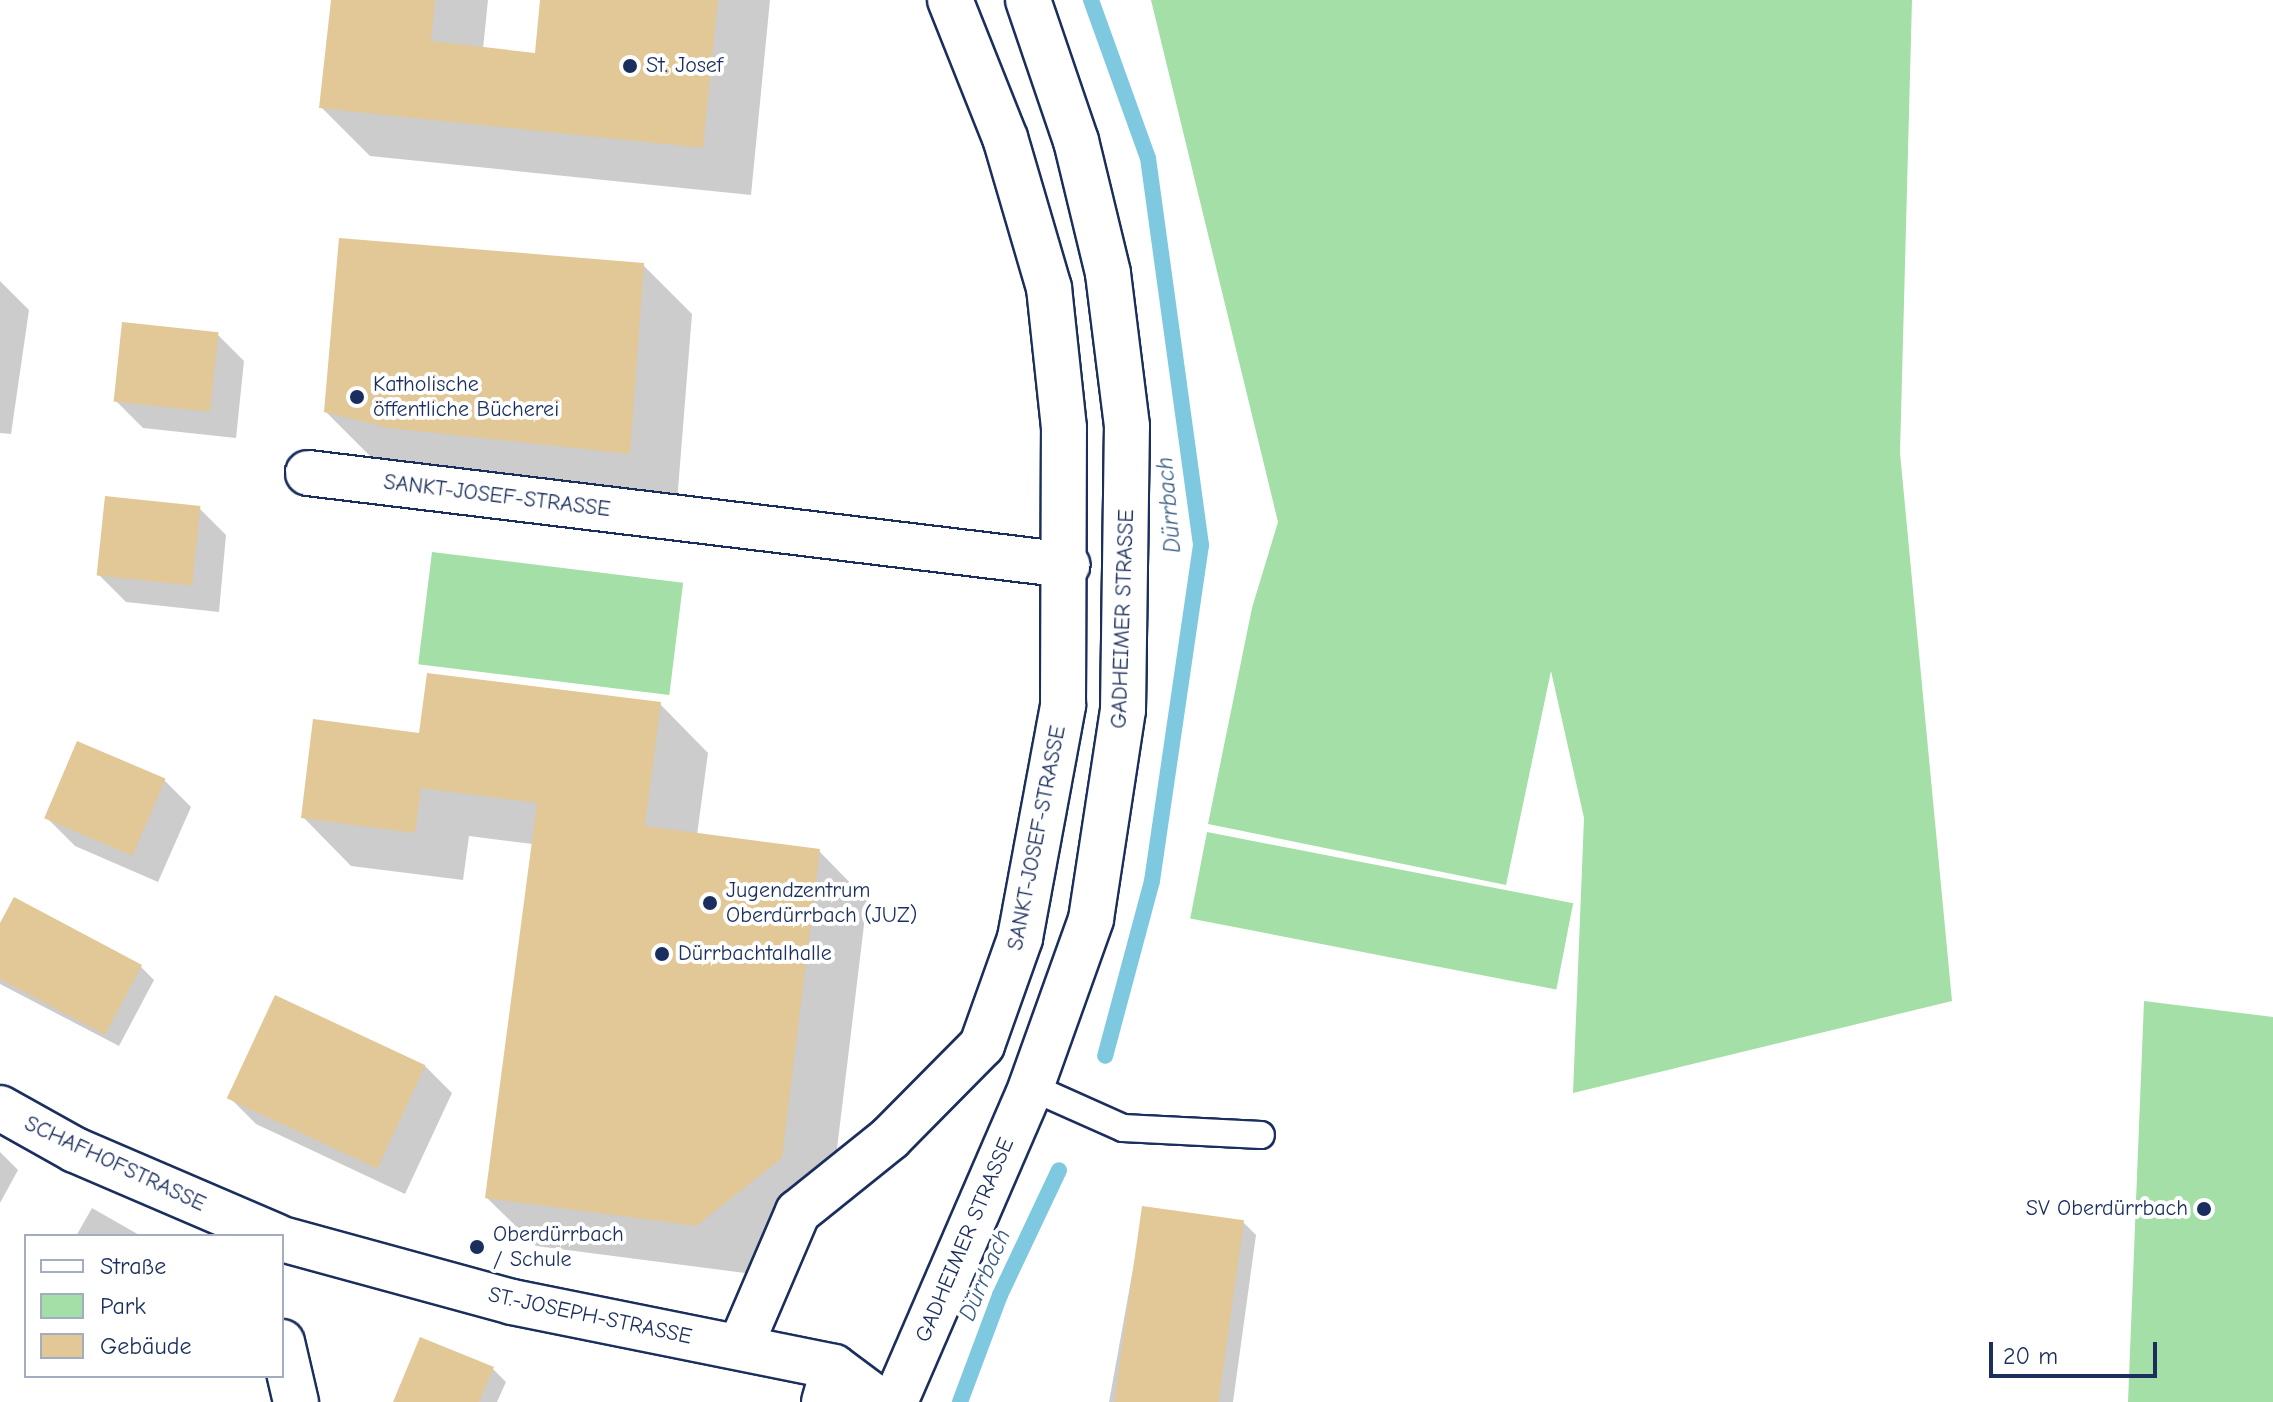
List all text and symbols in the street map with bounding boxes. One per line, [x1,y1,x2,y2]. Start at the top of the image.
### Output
place label: St. Josef [646,53,723,79]
marker: St. Josef [621,57,639,75]
place label: Katholische öffentliche Bücherei [373,371,559,422]
marker: Katholische öffentliche Bücherei [348,388,366,406]
water label: Dürrbach [1150,456,1188,554]
street label: SANKT-JOSEF-STRASSE [382,469,612,523]
street label: GADHEIMER STRASSE [1106,509,1140,729]
street label: SANKT-JOSEF-STRASSE [1002,723,1072,953]
place label: Jugendzentrum Oberdürrbach (JUZ) [726,877,917,928]
marker: Jugendzentrum Oberdürrbach (JUZ) [701,894,719,912]
place label: Dürrbachtalhalle [678,941,832,967]
marker: Dürrbachtalhalle [653,945,671,963]
street label: SCHAFHOFSTRASSE [20,1110,210,1218]
street label: GADHEIMER STRASSE [910,1134,1020,1346]
place label: SV Oberdürrbach [2026,1196,2188,1222]
marker: SV Oberdürrbach [2195,1200,2213,1218]
place label: Oberdürrbach / Schule [493,1221,624,1272]
water label: Dürrbach [953,1225,1017,1325]
legend [24,1234,284,1378]
marker: Oberdürrbach / Schule [468,1238,486,1256]
text: Straße [100,1252,166,1280]
street label: ST.-JOSEPH-STRASSE [486,1282,694,1350]
text: Park [100,1292,146,1320]
scale bar [1993,1326,2161,1376]
text: Gebäude [100,1332,191,1360]
text: 20 m [2003,1342,2058,1370]

